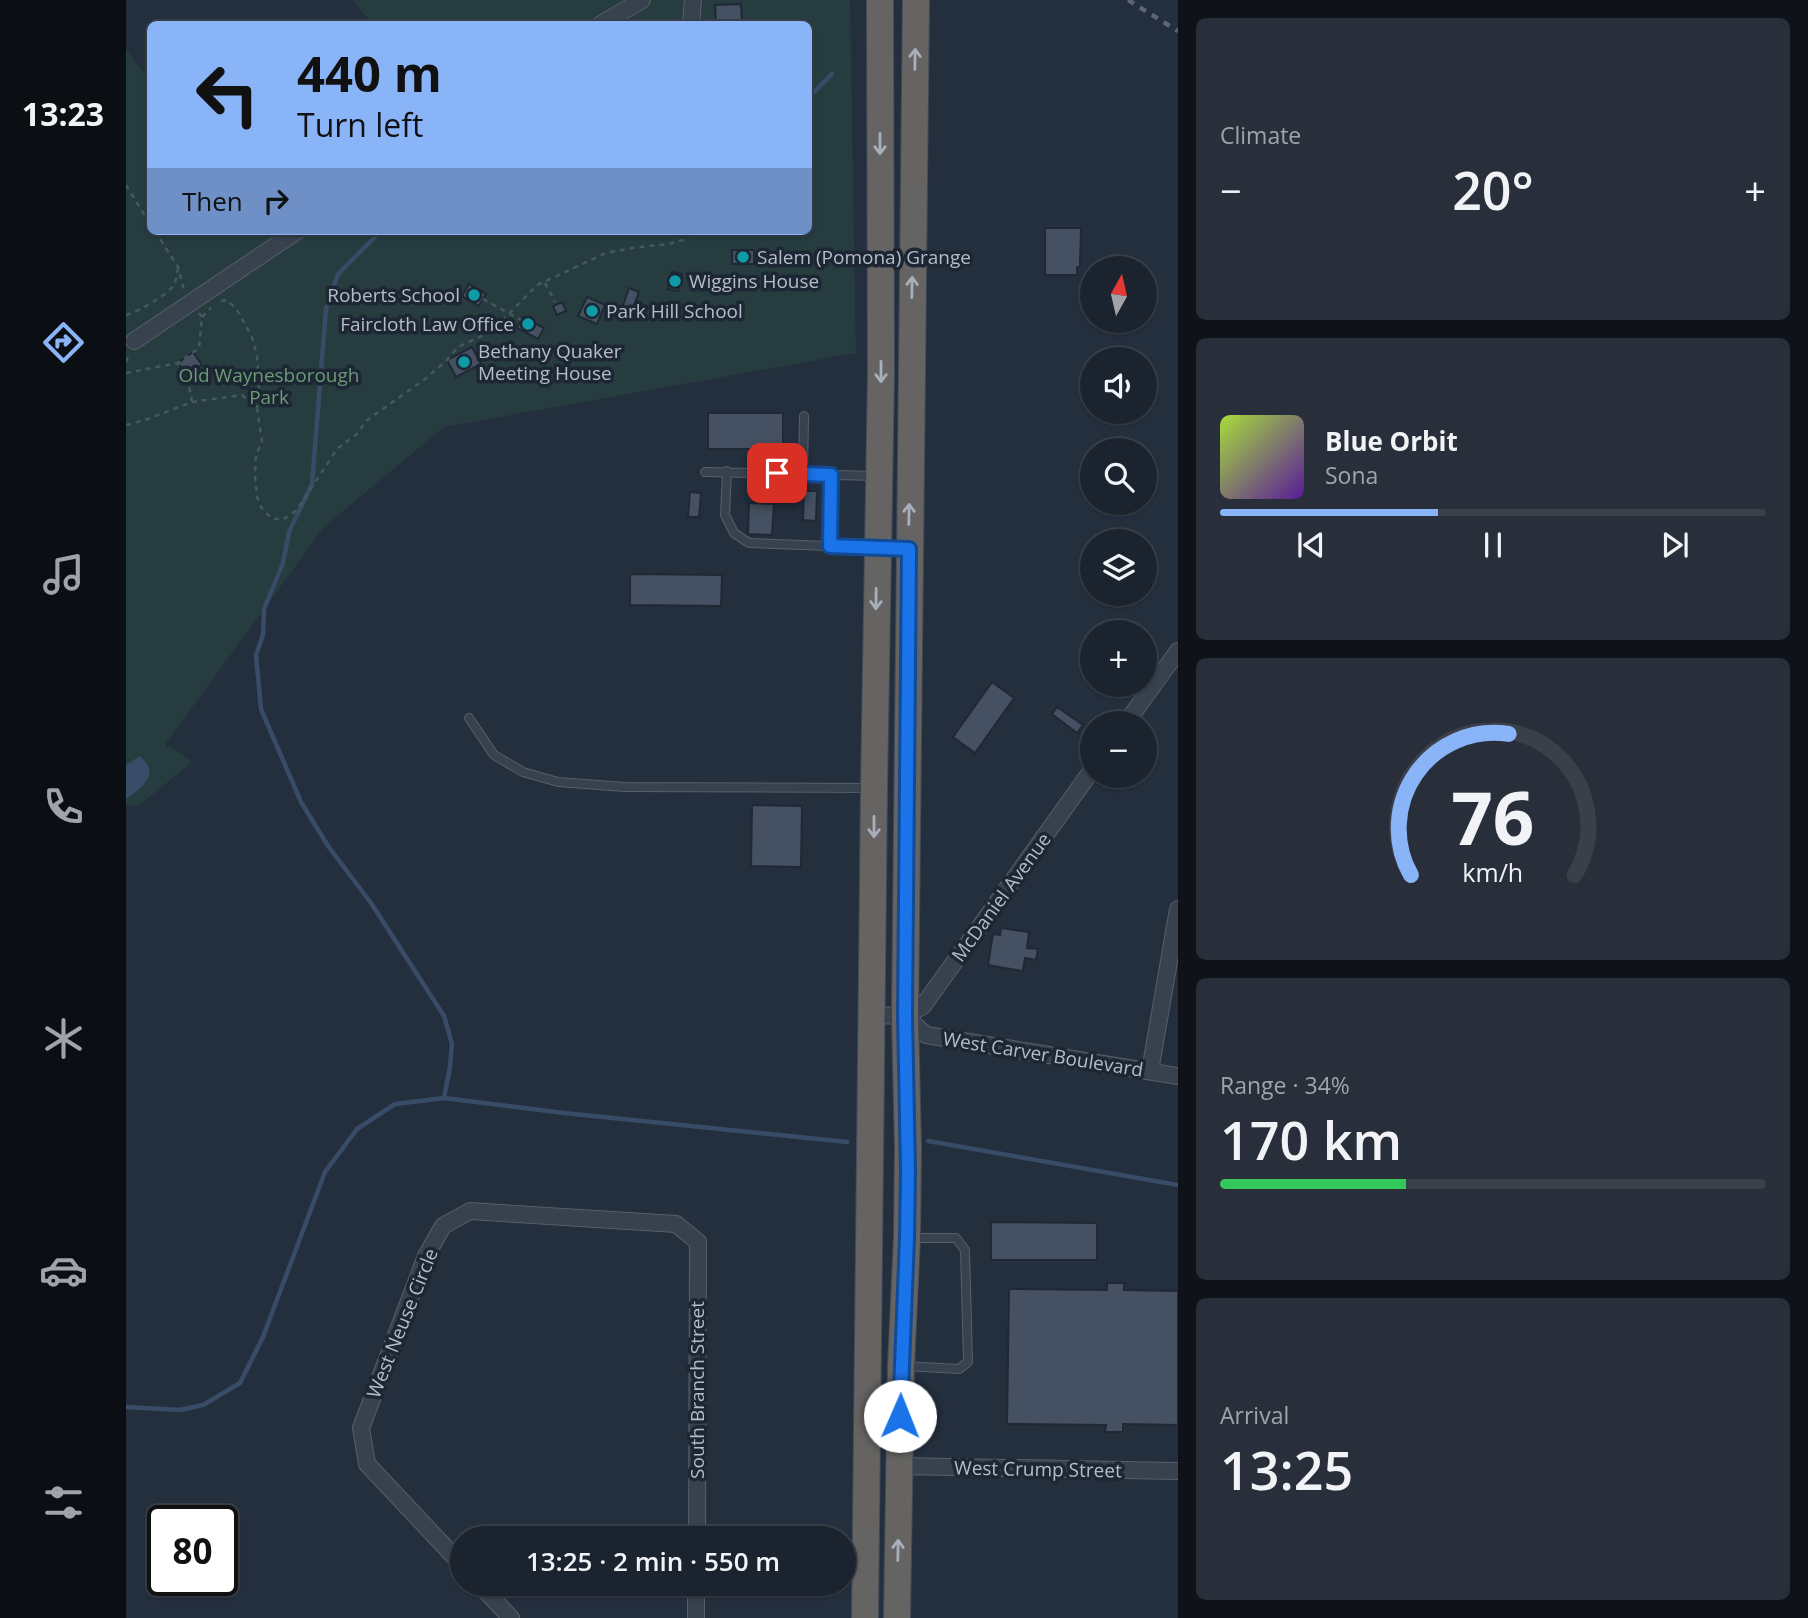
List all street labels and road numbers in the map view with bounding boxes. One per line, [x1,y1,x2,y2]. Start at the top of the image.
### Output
street label: McDaniel Avenue [945,827,1057,967]
street label: West Carver Boulevard [941,1025,1145,1083]
street label: West Neuse Circle [360,1244,444,1402]
street label: South Branch Street [684,1301,710,1479]
street label: West Crump Street [954,1455,1122,1483]

